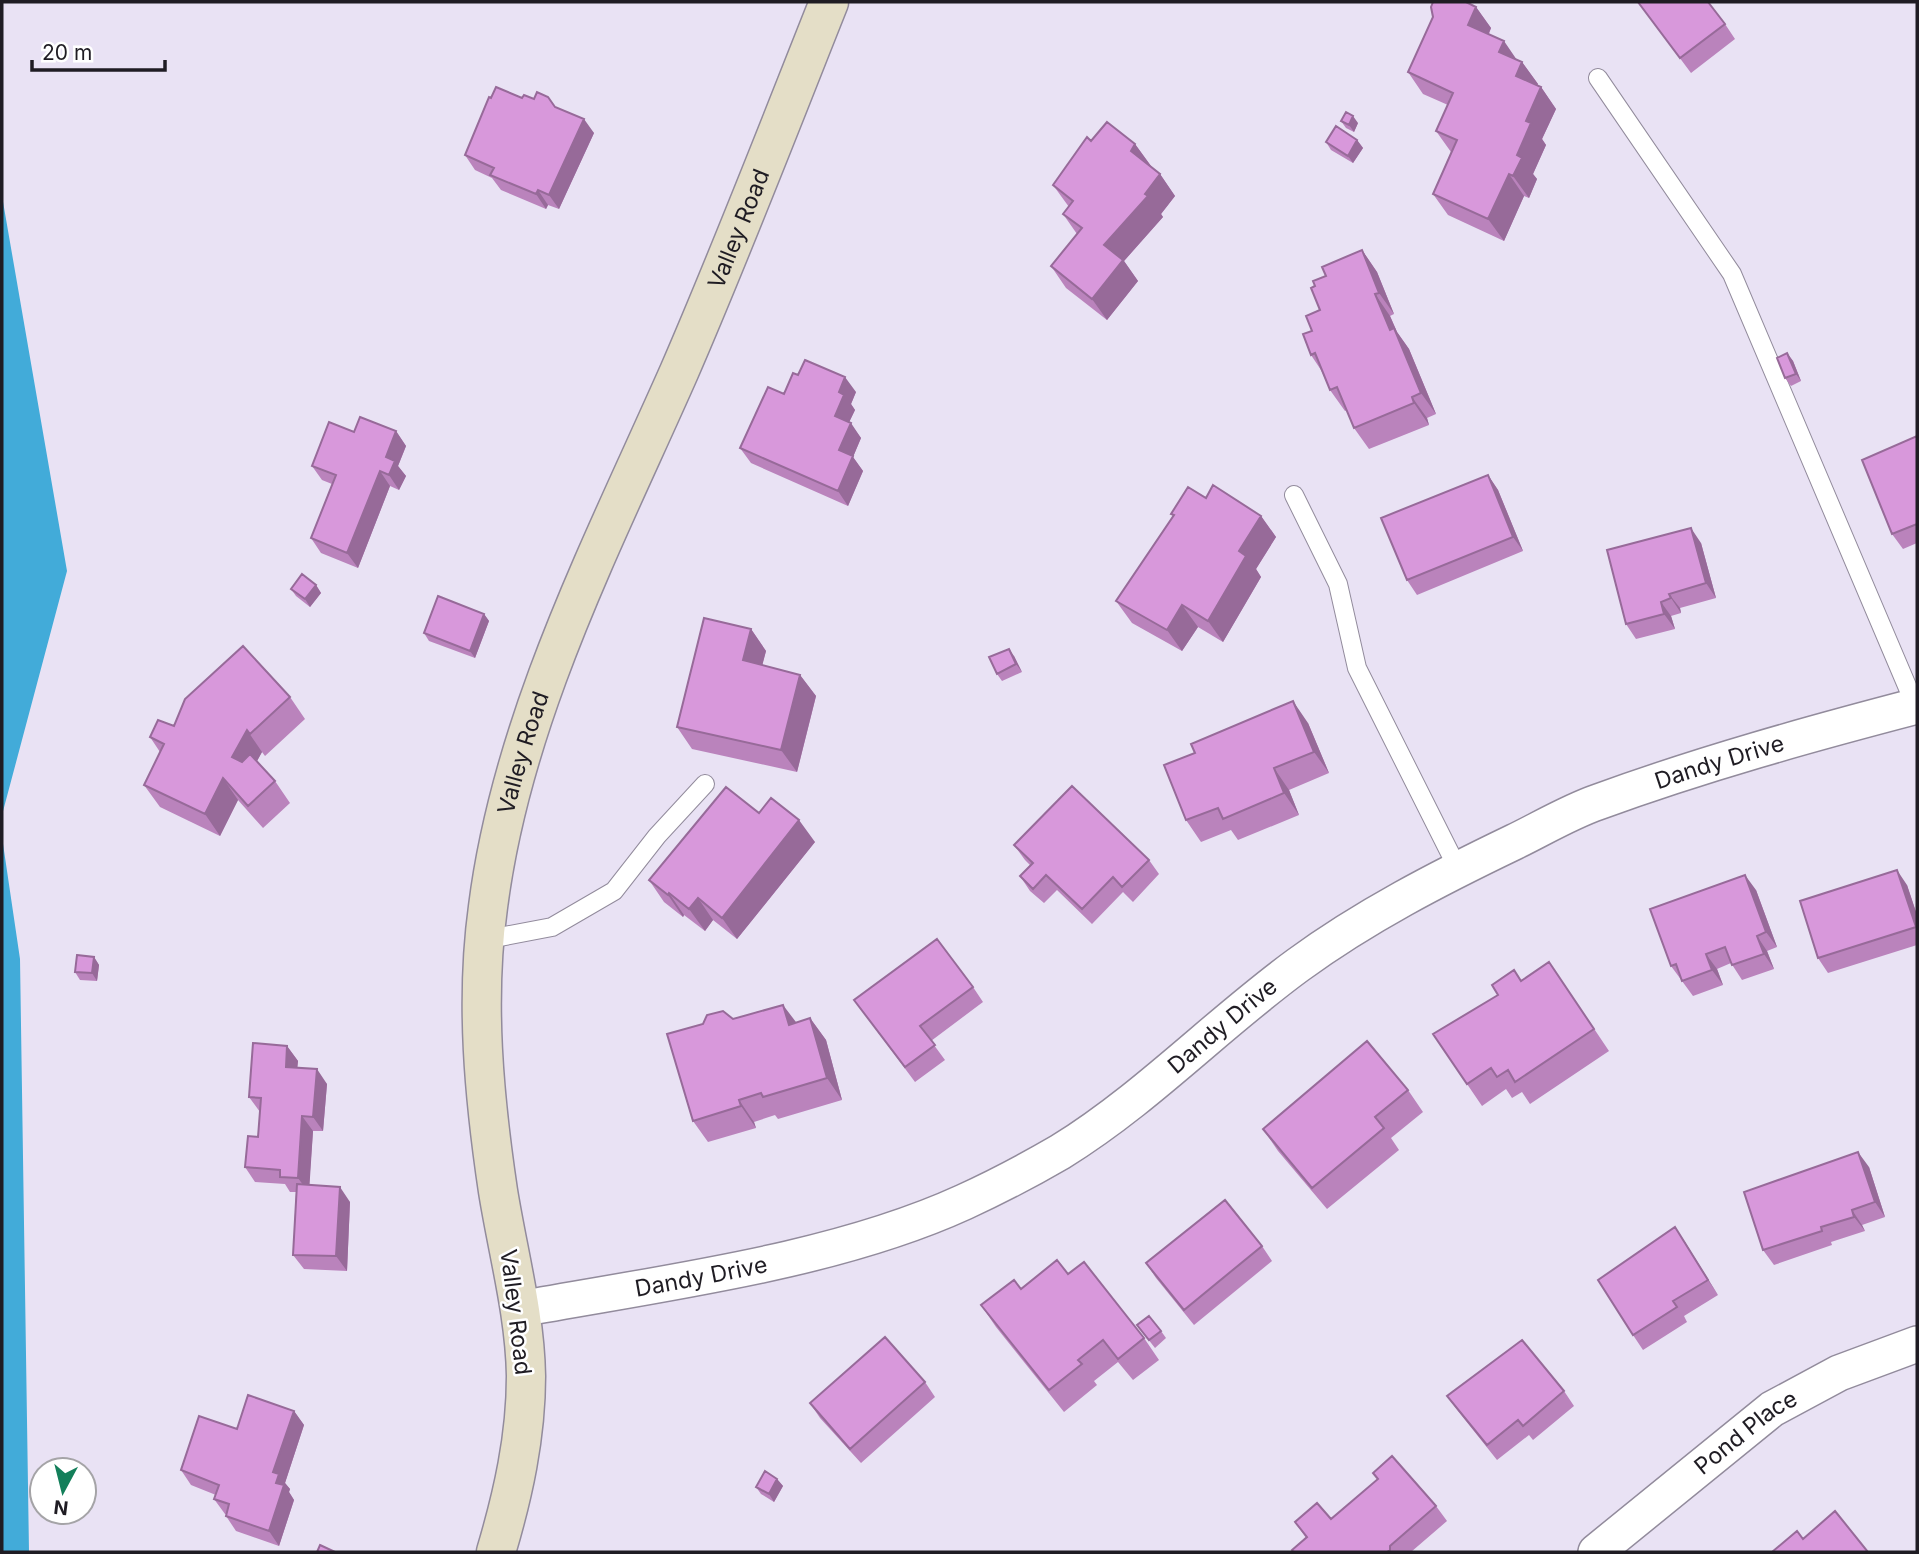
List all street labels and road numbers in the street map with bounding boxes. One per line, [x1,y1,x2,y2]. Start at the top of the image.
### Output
street label: Valley Road [702,165,775,293]
street label: Valley Road [492,688,555,817]
street label: Dandy Drive [1651,729,1787,795]
street label: Dandy Drive [1162,972,1283,1080]
street label: Valley Road [494,1247,538,1377]
street label: Dandy Drive [633,1250,770,1303]
street label: Pond Place [1689,1384,1802,1480]

